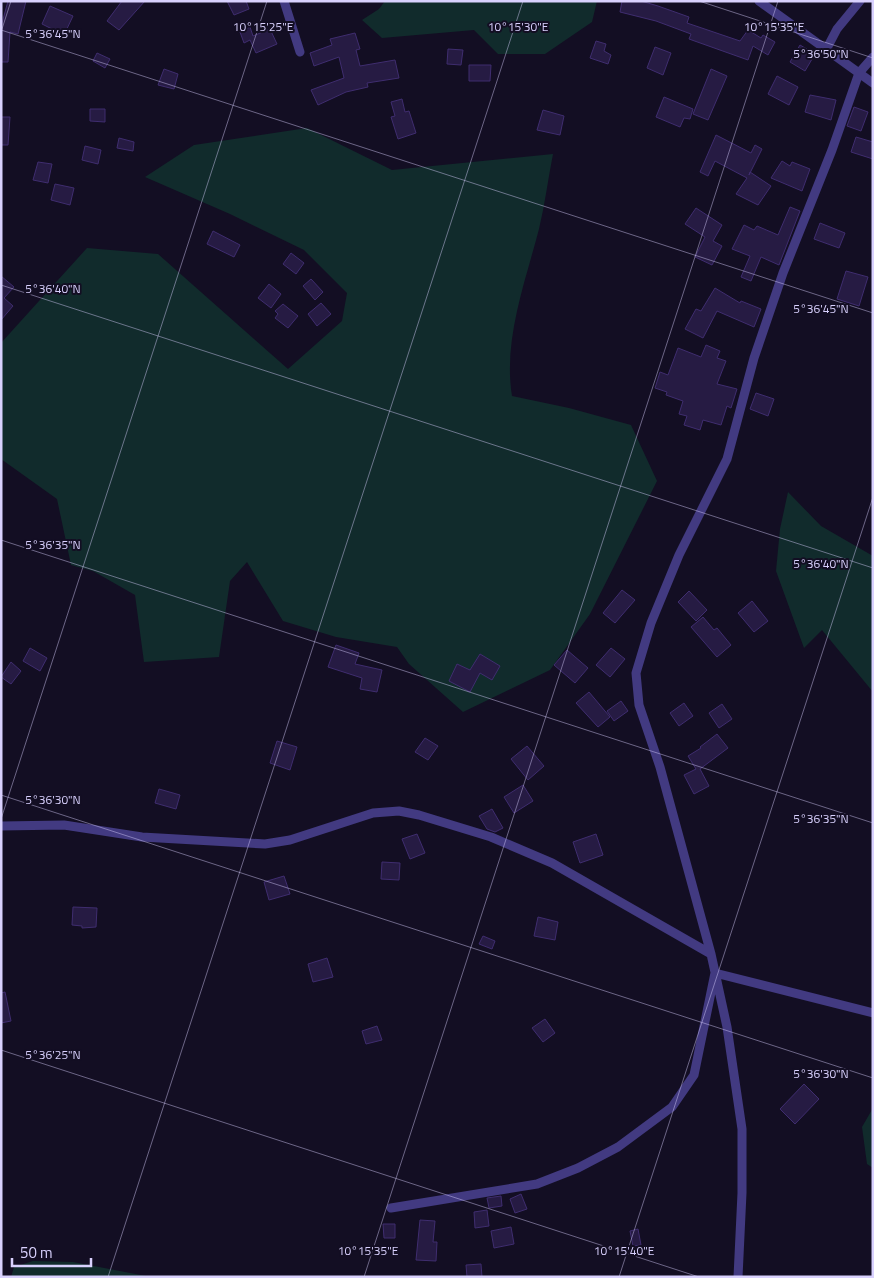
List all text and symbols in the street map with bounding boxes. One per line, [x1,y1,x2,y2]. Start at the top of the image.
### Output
text: 10°15'25"E [233,17,294,36]
text: 10°15'30"E [488,17,549,36]
text: 10°15'35"E [744,17,805,36]
text: 5°36'45"N [25,24,81,43]
text: 5°36'50"N [793,44,849,63]
text: 5°36'40"N [25,279,81,298]
text: 5°36'45"N [793,299,849,318]
text: 5°36'35"N [25,535,81,554]
text: 5°36'40"N [793,554,849,573]
text: 5°36'30"N [25,790,81,809]
text: 5°36'35"N [793,809,849,828]
text: 5°36'25"N [25,1045,81,1064]
text: 5°36'30"N [793,1064,849,1083]
scale bar [12,1236,91,1268]
text: 50 m [20,1241,53,1264]
text: 10°15'35"E [338,1241,399,1260]
text: 10°15'40"E [594,1241,655,1260]

